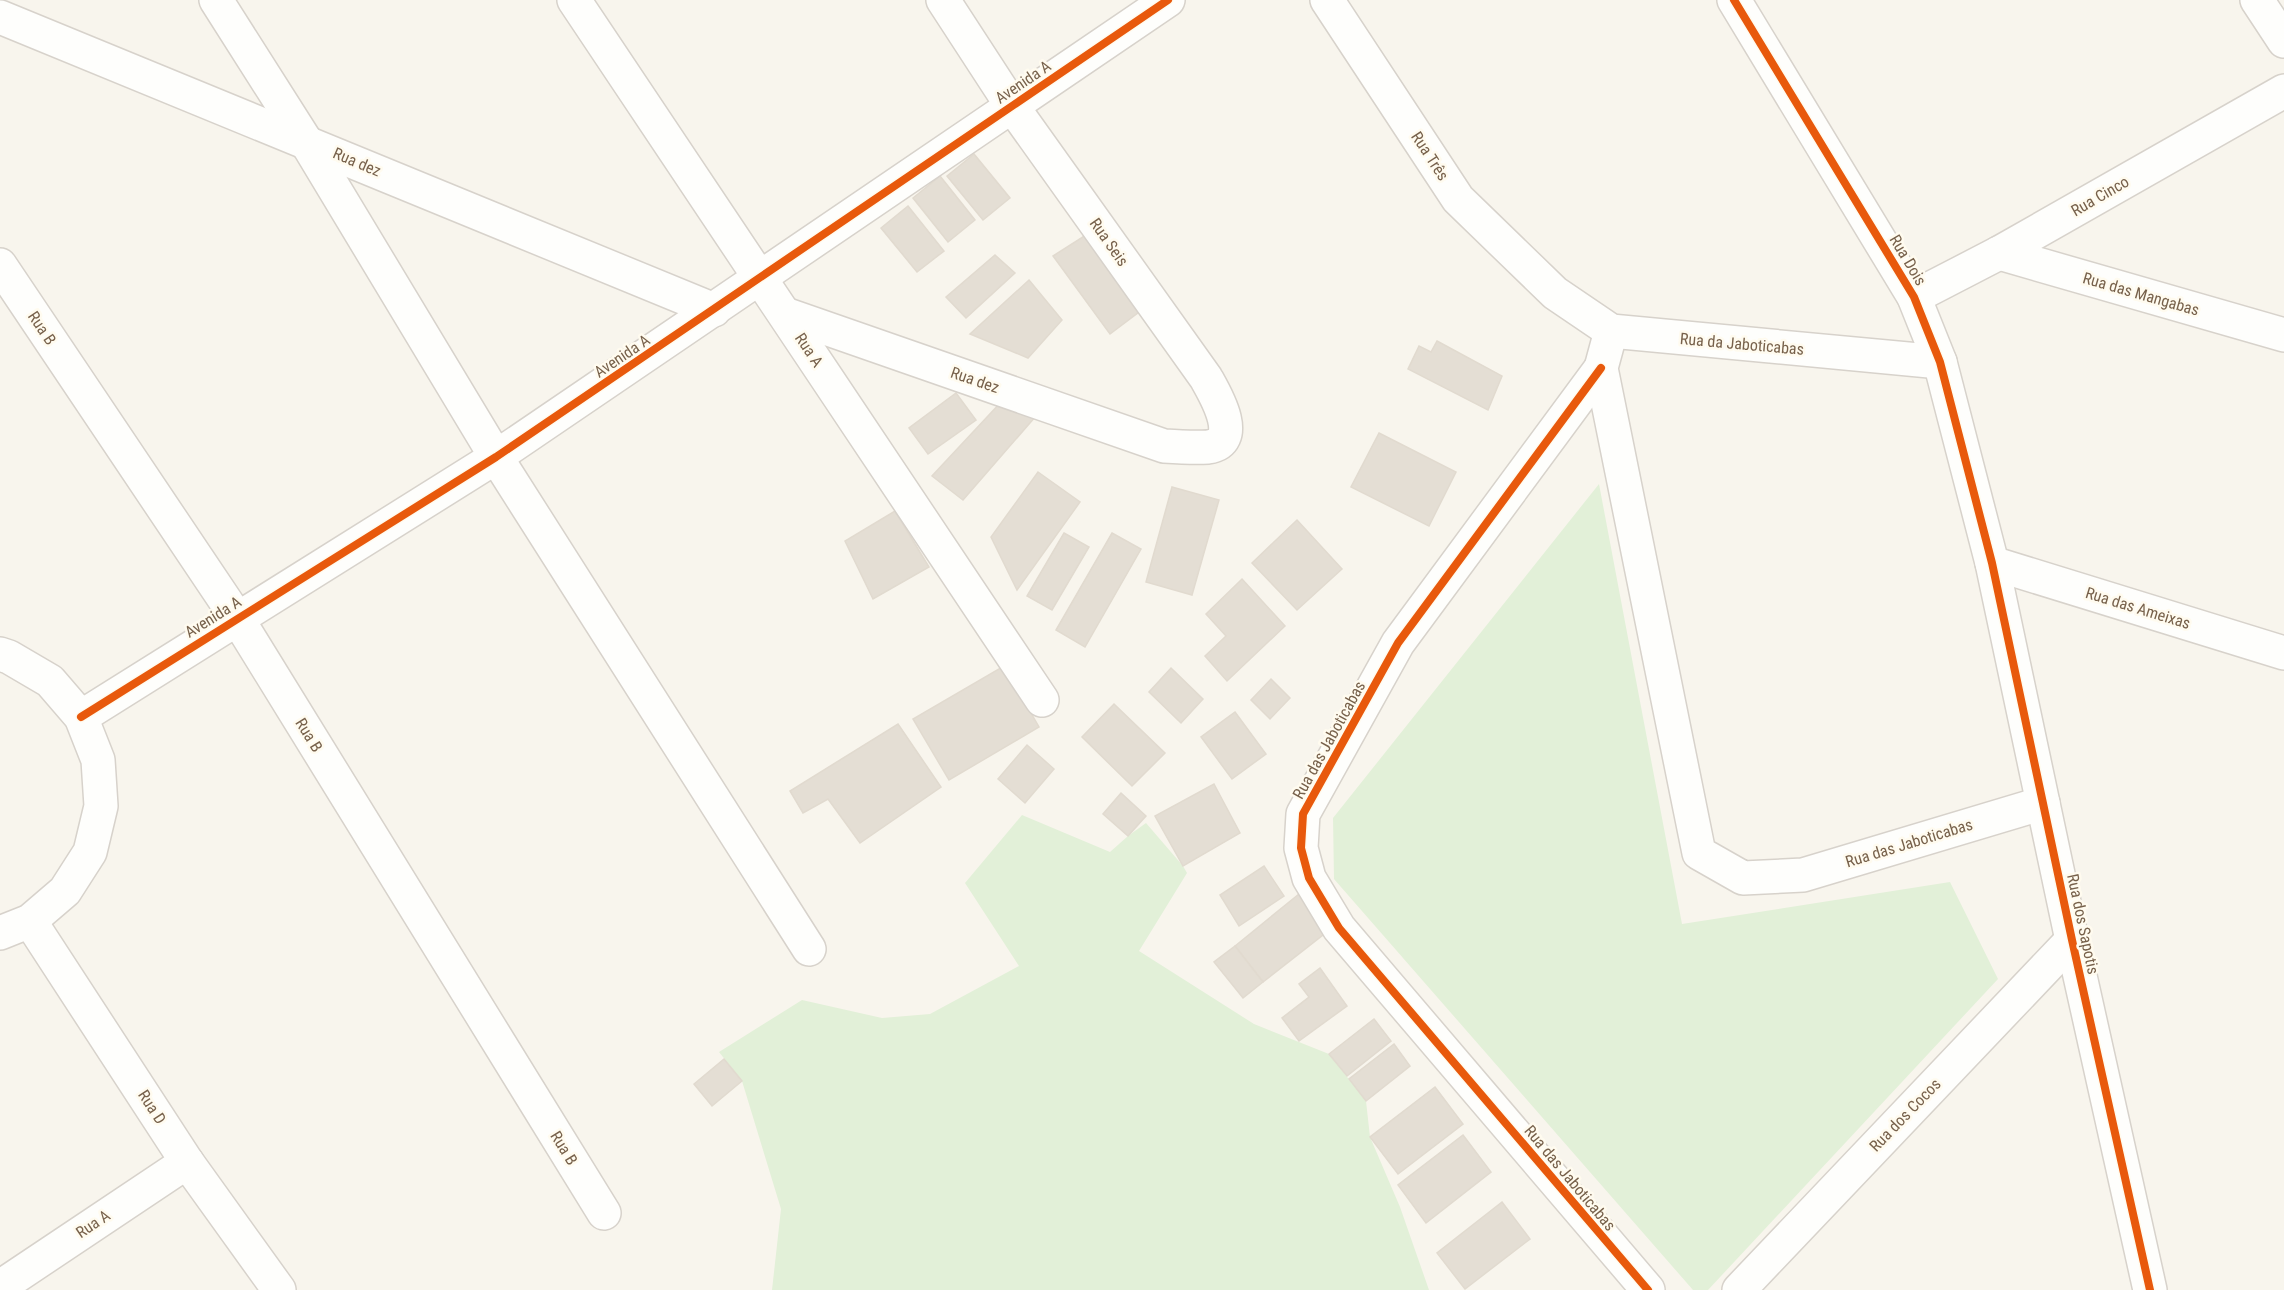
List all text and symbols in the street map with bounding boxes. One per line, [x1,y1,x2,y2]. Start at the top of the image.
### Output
street label: Avenida A [992,57,1054,107]
street label: Rua Três [1407,128,1453,184]
street label: Rua dez [330,143,384,181]
street label: Rua Cinco [2068,172,2132,220]
street label: Rua Seis [1086,214,1132,270]
street label: Rua Dois [1886,231,1930,289]
street label: Rua das Mangabas [2081,268,2201,320]
street label: Rua B [24,308,60,348]
street label: Rua A [791,329,827,371]
street label: Rua da Jaboticabas [1679,329,1805,359]
street label: Avenida A [591,331,653,381]
street label: Rua dez [948,363,1002,397]
street label: Rua das Ameixas [2083,583,2193,633]
street label: Avenida A [181,592,245,642]
street label: Rua das Jaboticabas [1289,678,1369,802]
street label: Rua B [291,715,327,755]
street label: Rua das Jaboticabas [1843,815,1975,871]
street label: Rua dos Sapotis [2063,872,2103,976]
street label: Rua dos Cocos [1865,1074,1945,1156]
street label: Rua D [134,1086,170,1128]
street label: Rua das Jaboticabas [1520,1121,1620,1235]
street label: Rua B [546,1128,582,1168]
street label: Rua A [72,1206,114,1242]

